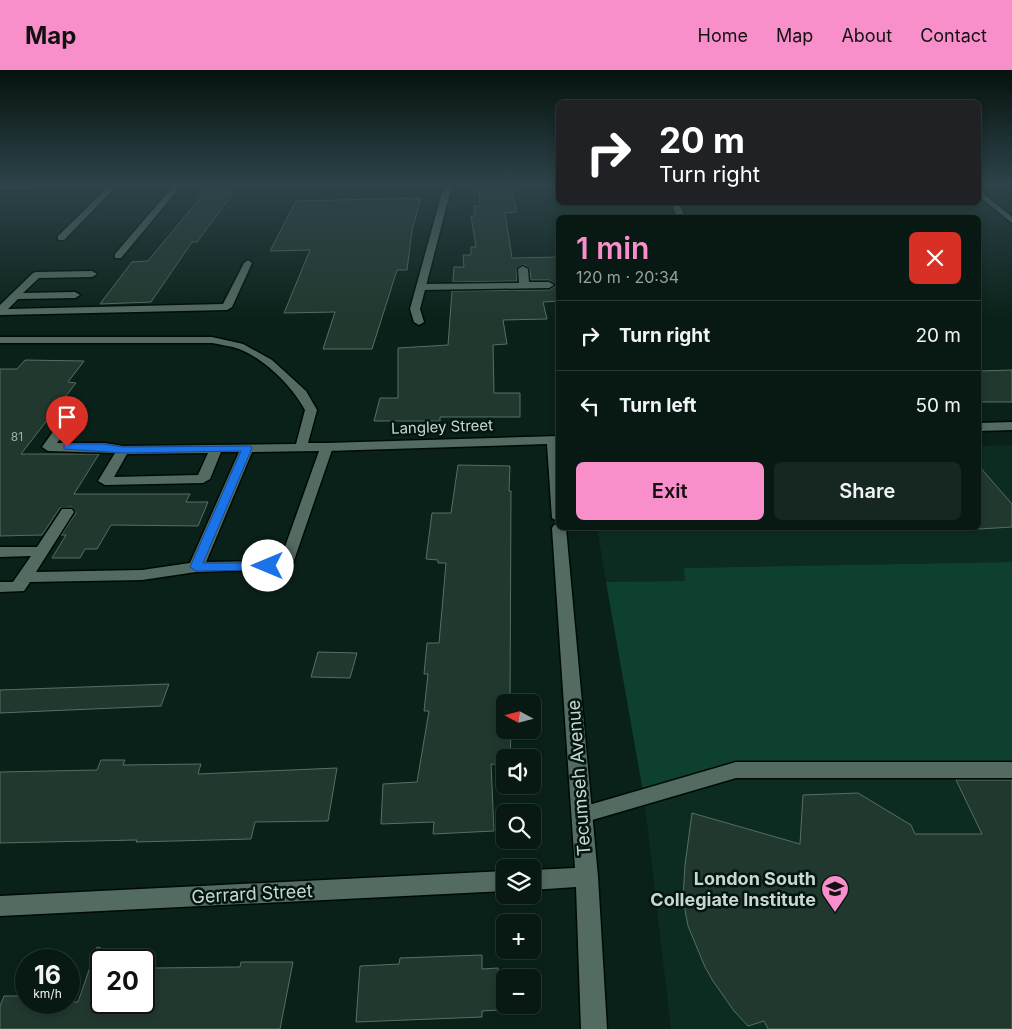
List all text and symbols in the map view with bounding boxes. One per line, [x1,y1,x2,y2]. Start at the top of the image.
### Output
text: Map [25,21,76,50]
text: Home [698,25,748,46]
text: Map [776,25,813,46]
text: About [841,25,892,46]
text: Contact [920,25,987,46]
text: 20 m [659,119,745,161]
icon: right [576,120,641,185]
text: Turn right [659,161,760,187]
text: 1 min [576,230,649,266]
button: close [909,232,961,284]
text: 120 m · 20:34 [576,267,679,287]
icon: right [576,322,604,350]
text: Turn right [619,324,710,347]
text: 20 m [915,324,961,347]
icon: left [576,392,604,420]
text: Turn left [619,394,697,417]
text: 50 m [915,394,961,417]
pin [46,396,88,447]
icon: arrive [53,403,81,431]
street label: Langley Street [391,415,493,438]
house number: 81 [11,429,23,444]
button: Exit [576,462,764,520]
button: Share [774,462,961,520]
position arrow [241,539,293,591]
north arrow [496,694,541,739]
map controls [496,694,541,1014]
street label: Tecumseh Avenue [563,699,594,857]
button: sound [496,749,541,794]
button: search [496,804,541,849]
button: layers [496,859,541,904]
place label: London South Collegiate Institute [650,868,816,910]
school or university icon: London South Collegiate Institute [820,874,850,913]
street label: Gerrard Street [191,880,313,907]
button: + [496,914,541,959]
speed limit sign: 20 [90,949,155,1014]
text: 16 [34,960,61,990]
button: − [496,969,541,1014]
text: km/h [33,986,62,1001]

